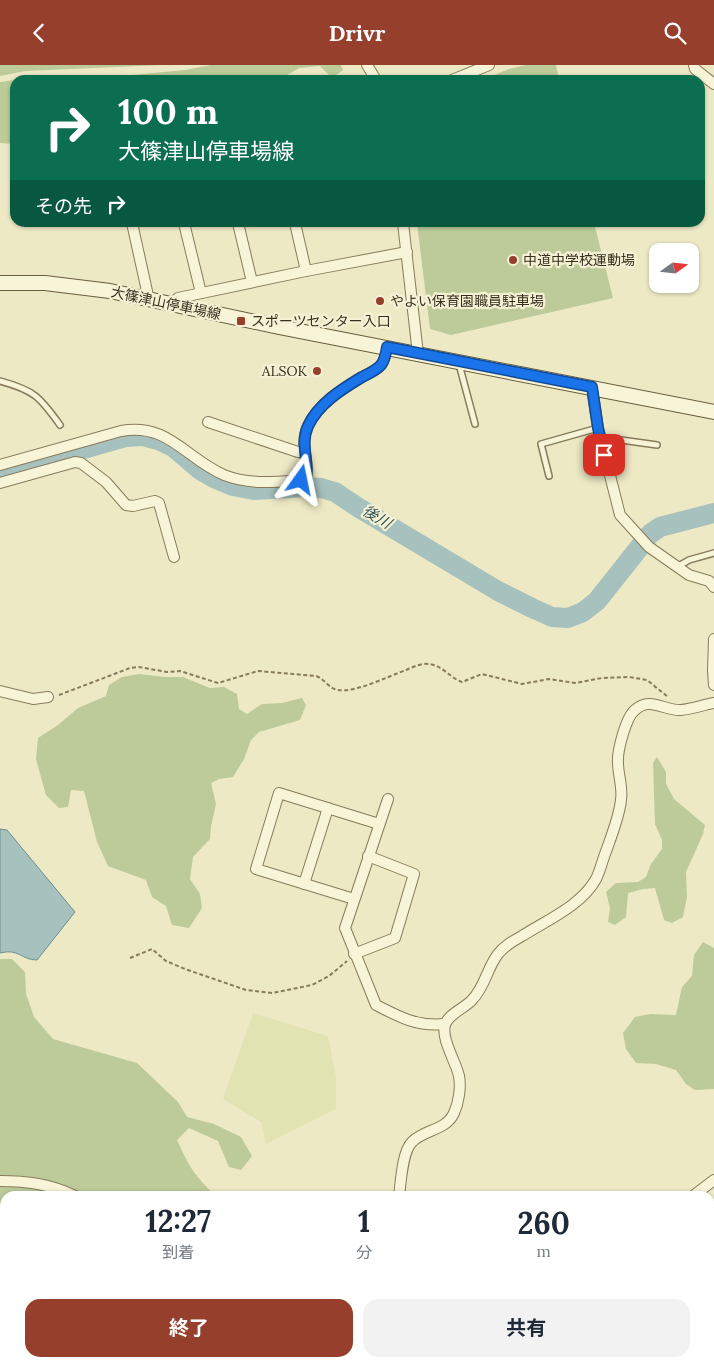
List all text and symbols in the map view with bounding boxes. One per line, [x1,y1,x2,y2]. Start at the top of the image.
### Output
icon: back [25,19,53,47]
text: Drivr [329,19,385,47]
icon: search [661,19,689,47]
text: 100 m [118,89,218,134]
icon: right [35,95,100,160]
text: 大篠津山停車場線 [118,137,294,165]
icon: right [102,190,130,218]
text: その先 [35,194,92,218]
north arrow [649,243,699,293]
map controls [649,243,699,293]
place label: 中道中学校運動場 [523,251,635,269]
marker: 中道中学校運動場 [507,254,519,266]
street label: 大篠津山停車場線 [109,283,223,323]
place label: やよい保育園職員駐車場 [390,292,544,310]
marker: やよい保育園職員駐車場 [374,295,386,307]
place label: スポーツセンター入口 [251,312,391,330]
marker: スポーツセンター入口 [235,315,247,327]
place label: ALSOK [261,362,307,380]
marker: ALSOK [311,365,323,377]
pin [583,434,625,476]
icon: arrive [590,441,618,469]
position arrow [274,453,326,505]
water label: 後川 [360,501,397,533]
text: 12:27 [145,1202,211,1240]
text: 1 [358,1202,370,1240]
text: 260 [517,1204,570,1242]
text: m [536,1241,551,1261]
text: 到着 [162,1242,194,1262]
text: 分 [356,1242,372,1262]
button: 終了 [25,1299,353,1357]
button: 共有 [363,1299,690,1357]

